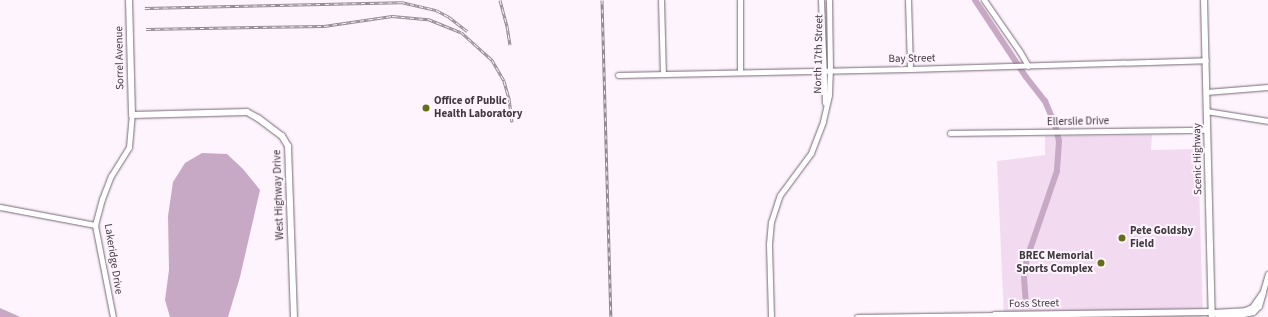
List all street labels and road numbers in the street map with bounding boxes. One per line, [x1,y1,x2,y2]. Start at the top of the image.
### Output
street label: North 17th Street [812,14,826,94]
street label: Sorrel Avenue [113,26,127,90]
street label: Bay Street [888,52,936,66]
street label: Ellerslie Drive [1047,115,1109,129]
street label: Scenic Highway [1191,123,1205,195]
street label: West Highway Drive [271,150,287,240]
street label: Lakeridge Drive [101,223,125,295]
street label: Foss Street [1009,297,1059,311]

